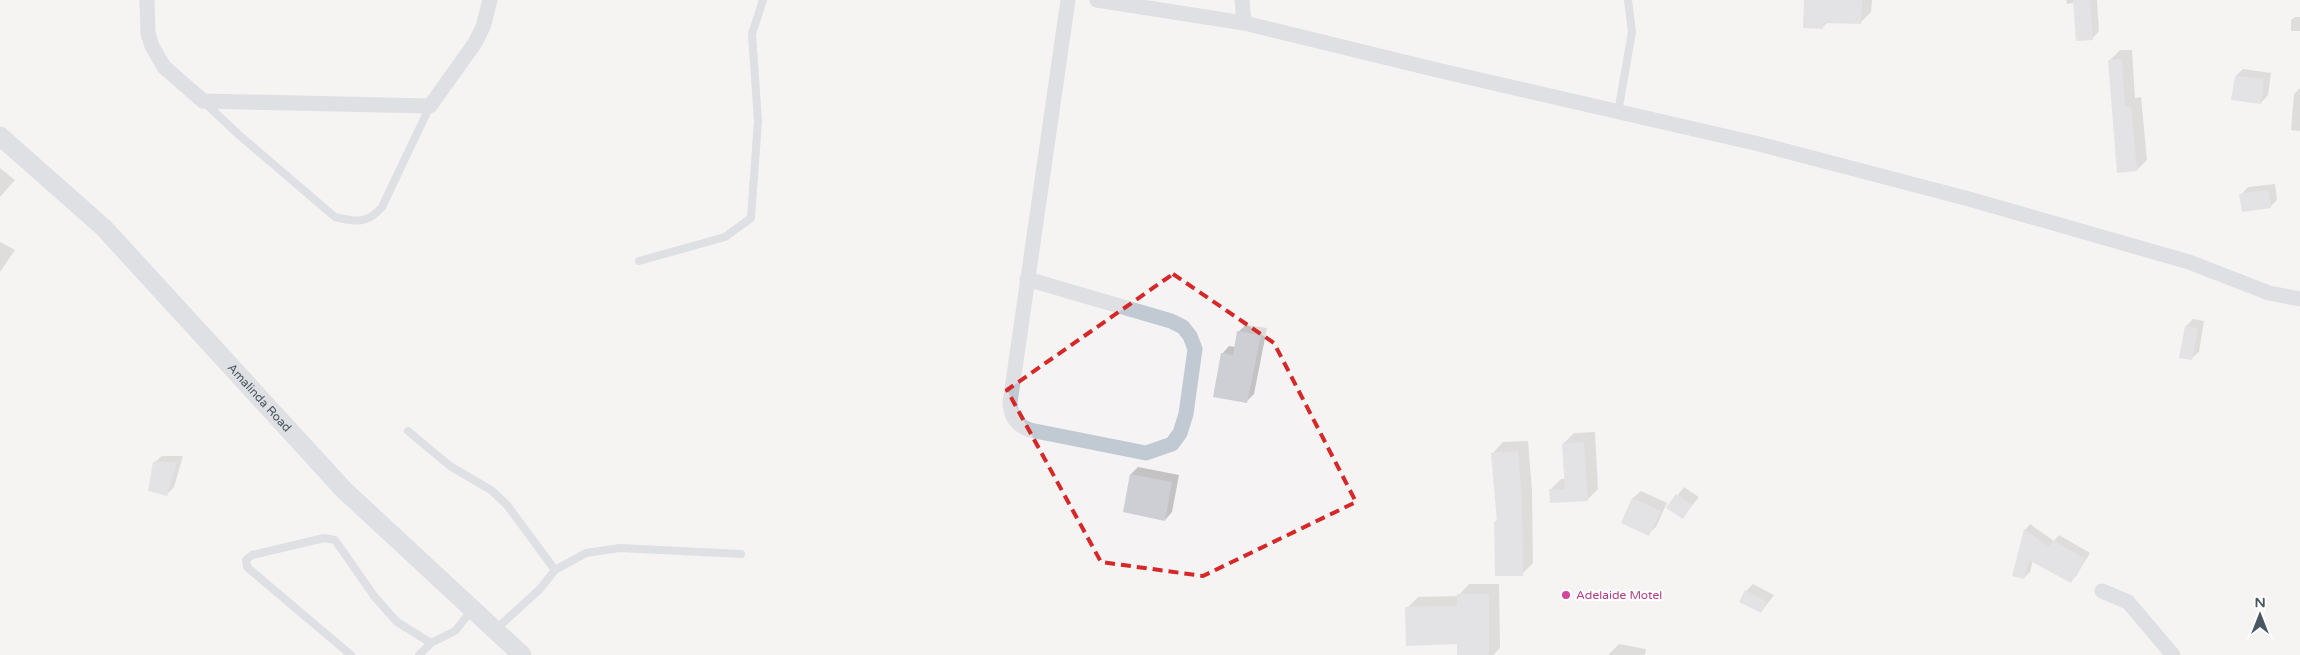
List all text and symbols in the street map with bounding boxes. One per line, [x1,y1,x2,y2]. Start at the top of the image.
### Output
street label: Amalinda Road [225,361,294,435]
place label: Adelaide Motel [1576,588,1662,602]
marker: Adelaide Motel [1560,589,1572,601]
north arrow [2235,590,2285,640]
text: N [2254,594,2266,611]

